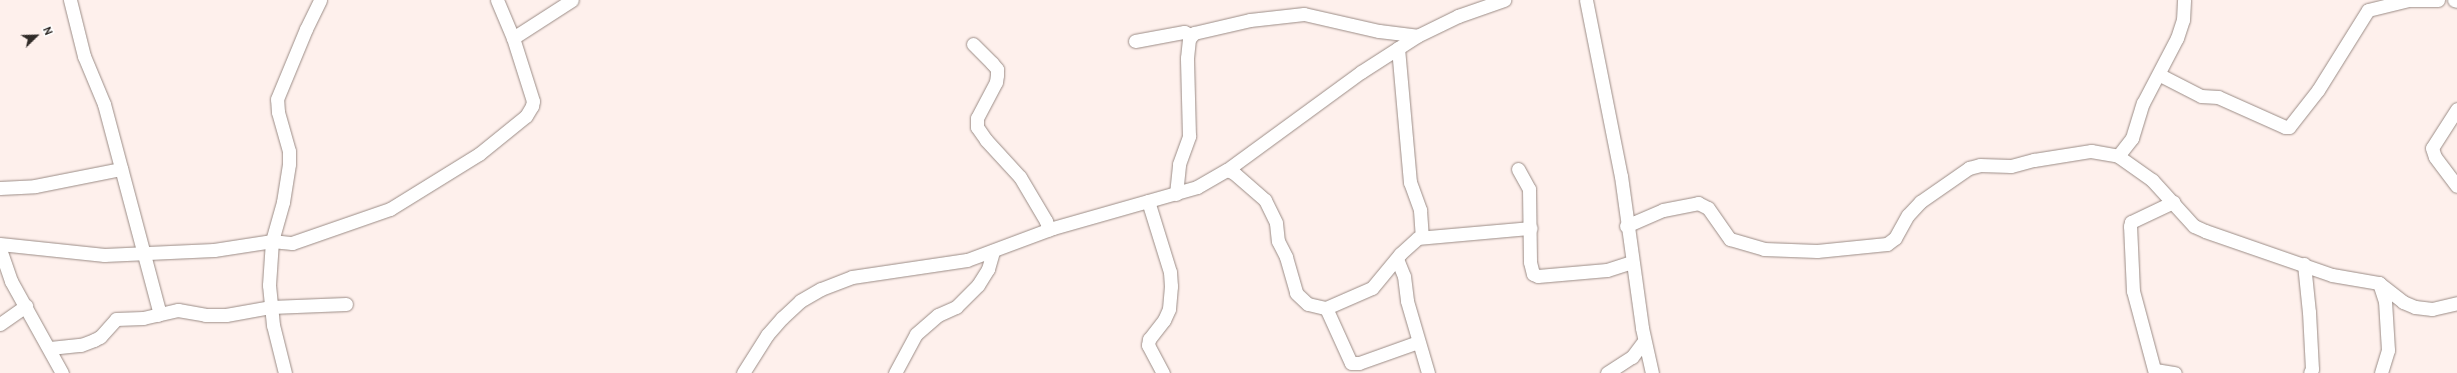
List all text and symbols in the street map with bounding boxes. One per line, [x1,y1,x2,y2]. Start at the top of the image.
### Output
north arrow [16,16,56,56]
text: N [39,25,55,38]

